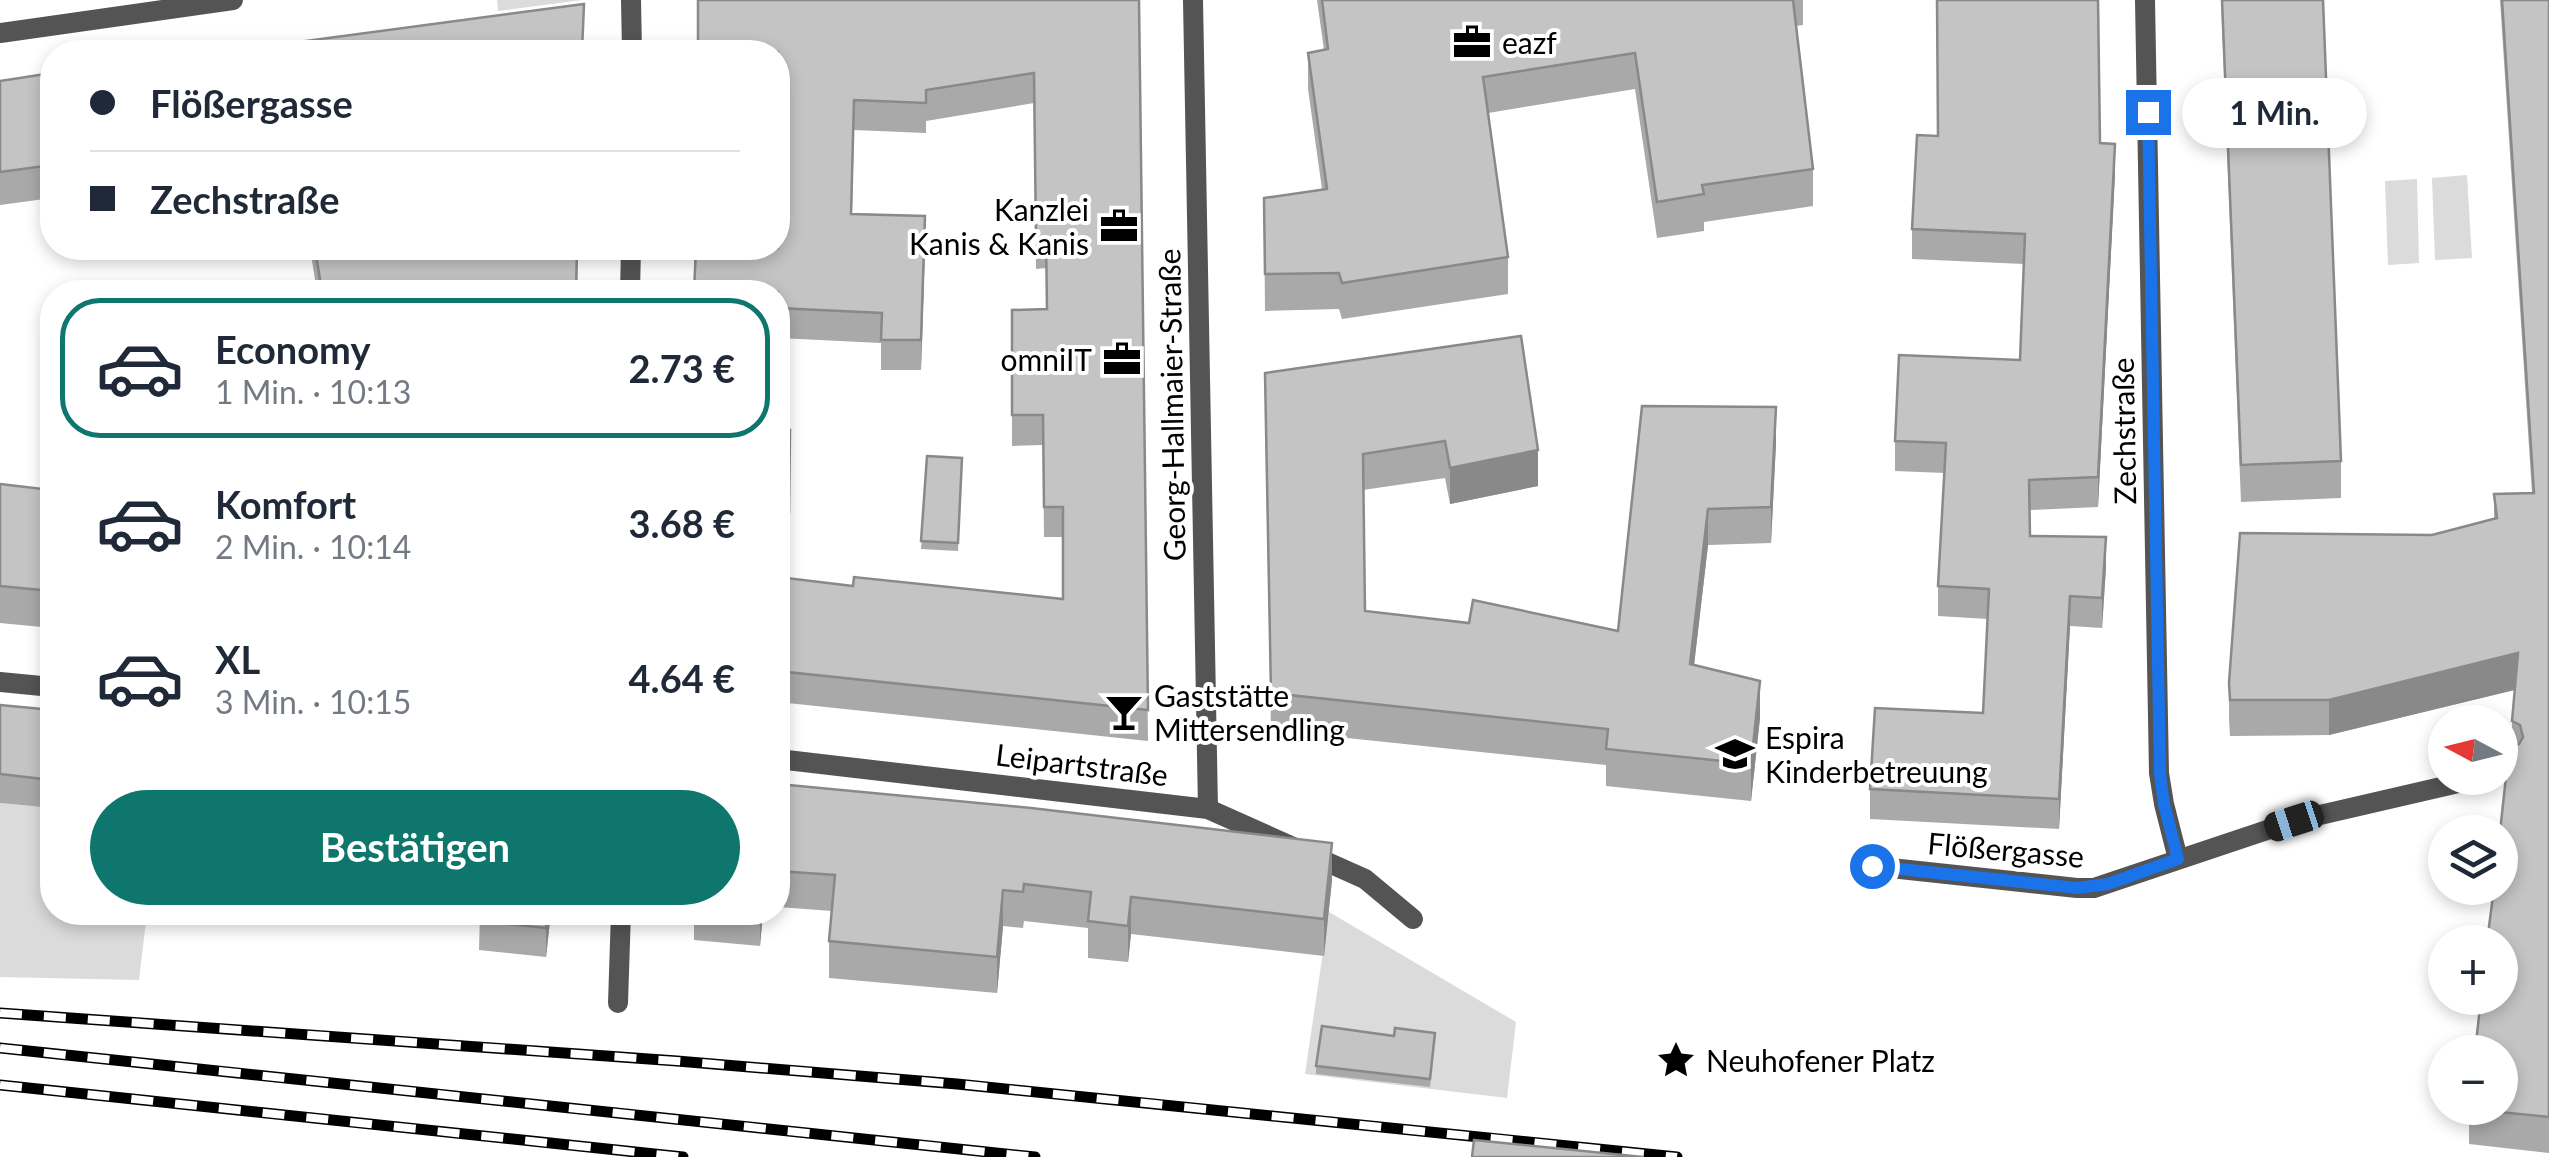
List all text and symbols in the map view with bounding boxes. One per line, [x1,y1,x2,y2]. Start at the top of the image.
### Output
office icon: eazf [1451,21,1493,63]
place label: eazf [1502,24,1557,60]
callout: 1 Min. [2183,77,2368,147]
text: Flößergasse [150,80,353,126]
route end [2126,90,2171,135]
text: 1 Min. [2229,93,2320,132]
text: Zechstraße [150,176,339,222]
place label: Kanzlei Kanis & Kanis [909,191,1089,261]
office icon: Kanzlei Kanis & Kanis [1098,205,1140,247]
street label: Georg-Hallmaier-Straße [1150,248,1192,562]
icon: car [95,323,185,413]
text: Economy [215,326,370,372]
office icon: omniIT [1101,338,1143,380]
place label: omniIT [1000,341,1092,377]
text: 2.73 € [629,345,735,391]
street label: Zechstraße [2104,357,2142,505]
text: 1 Min. · 10:13 [215,372,411,411]
icon: car [95,478,185,568]
text: Komfort [215,481,356,527]
text: 3.68 € [629,500,735,546]
text: 2 Min. · 10:14 [215,527,411,566]
icon: car [95,633,185,723]
text: XL [215,636,260,682]
text: 4.64 € [629,655,735,701]
place label: Gaststätte Mittersendling [1154,677,1345,747]
text: 3 Min. · 10:15 [215,682,411,721]
bar icon: Gaststätte Mittersendling [1103,691,1145,733]
north arrow [2428,705,2518,795]
map controls [2428,705,2518,1125]
place label: Espira Kinderbetreuung [1765,719,1988,789]
school or university icon: Espira Kinderbetreuung [1714,733,1756,775]
street label: Leipartstraße [994,736,1170,792]
button: Bestätigen [90,790,740,905]
car [2261,797,2327,845]
button: layers [2428,815,2518,905]
street label: Flößergasse [1926,824,2086,874]
route start [1850,844,1895,889]
button: + [2428,925,2518,1015]
button: − [2428,1035,2518,1125]
place icon: Neuhofener Platz [1655,1039,1697,1081]
place label: Neuhofener Platz [1706,1042,1935,1078]

